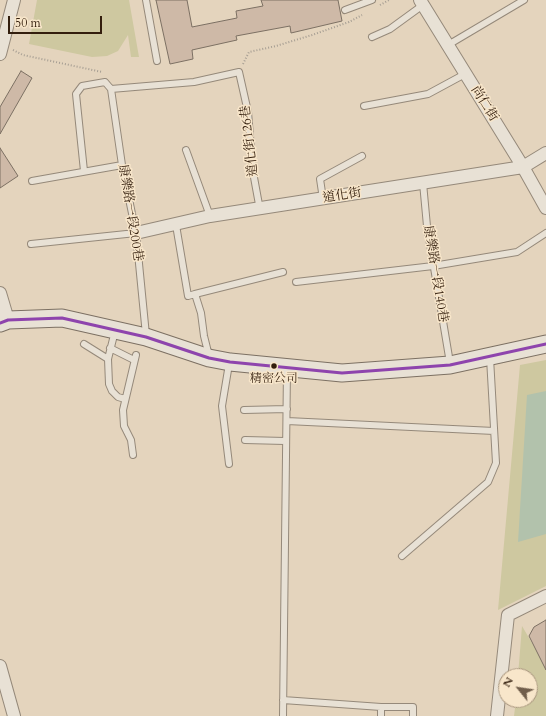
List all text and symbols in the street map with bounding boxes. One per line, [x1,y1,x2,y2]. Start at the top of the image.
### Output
scale bar [10,8,104,34]
text: 50 m [15,15,41,31]
street label: 尚仁街 [467,83,501,125]
street label: 道化街126巷 [238,104,262,178]
street label: 康樂路一段200巷 [115,163,145,263]
street label: 道化街 [322,185,362,207]
street label: 康樂路一段140巷 [420,224,450,324]
marker: 精密公司 [269,361,279,371]
place label: 精密公司 [250,372,298,386]
north arrow [498,668,538,708]
text: N [499,674,517,690]

